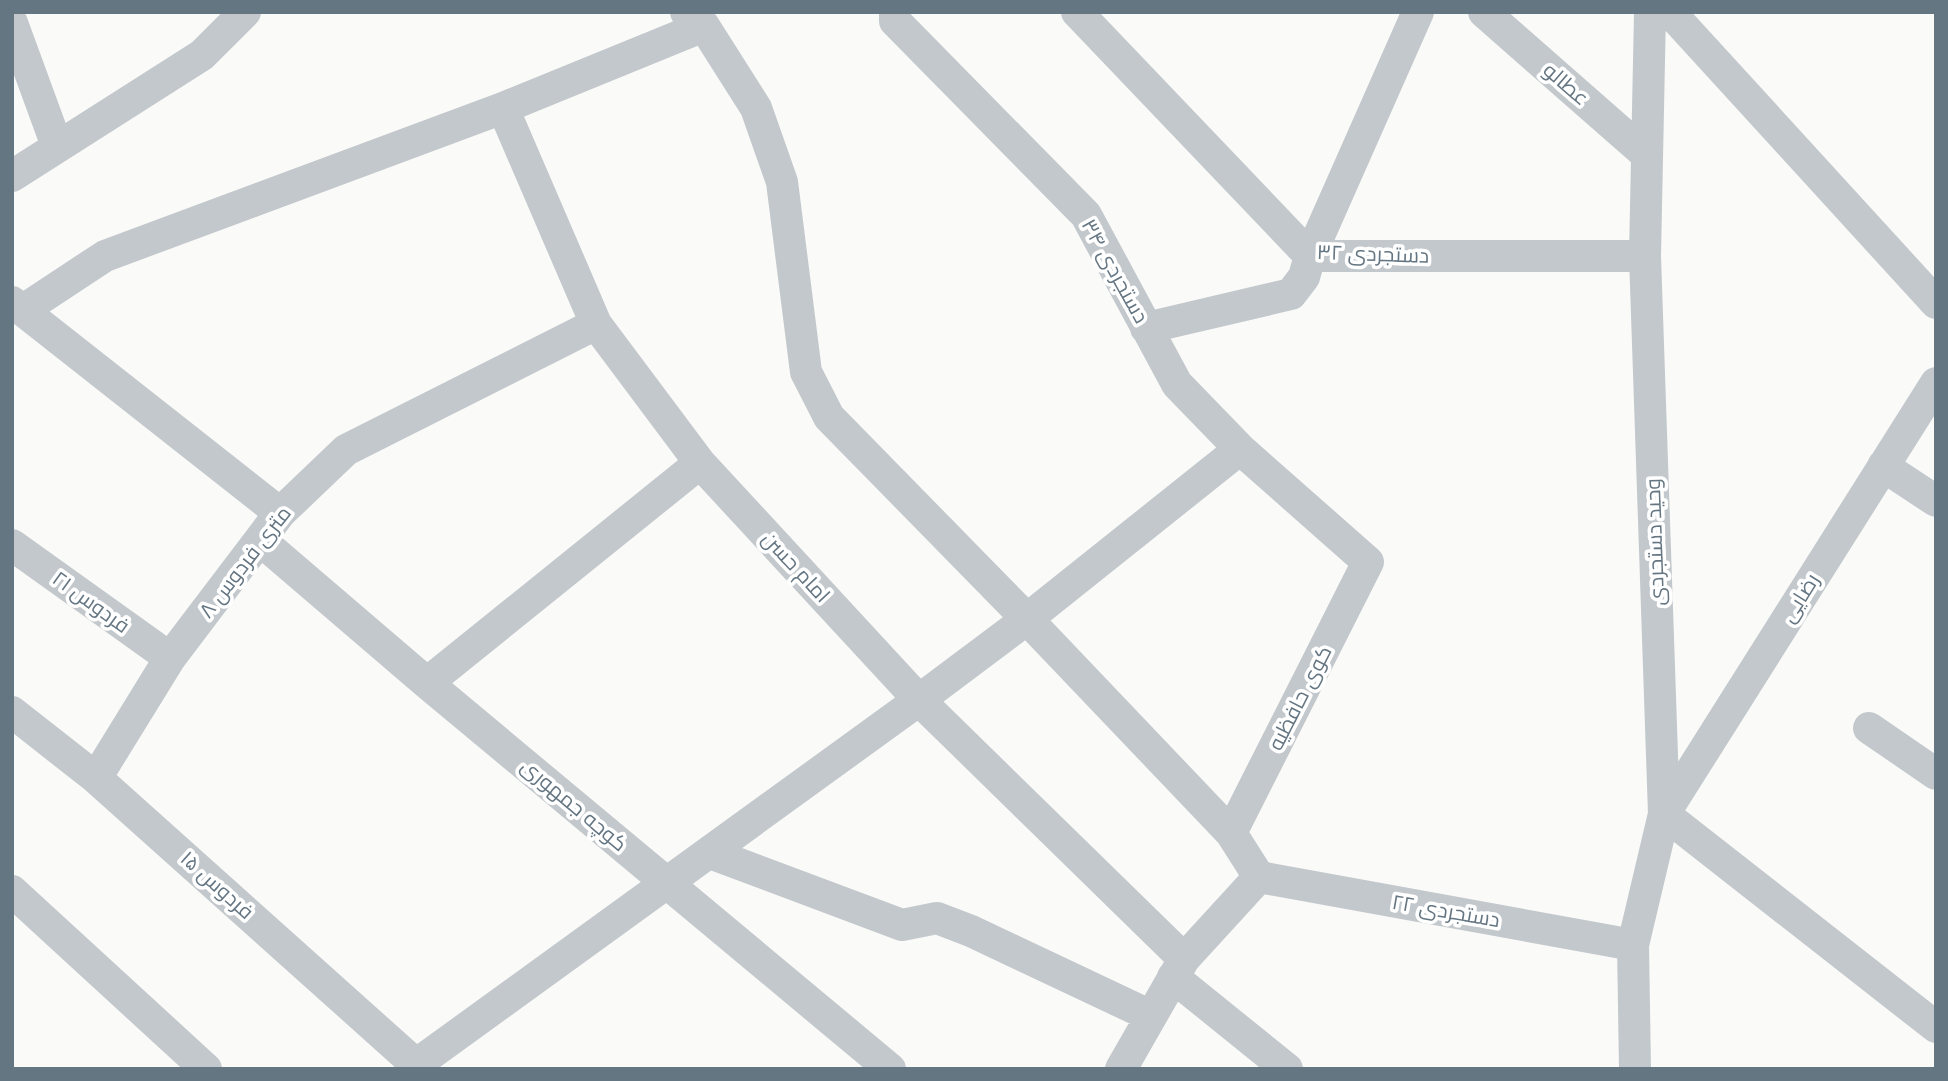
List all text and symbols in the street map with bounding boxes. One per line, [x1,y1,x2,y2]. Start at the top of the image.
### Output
street label: عطالو [1538,57,1594,111]
street label: دستجردی ۳۴ [1076,214,1154,328]
street label: دستجردی ۳۲ [1316,239,1430,269]
street label: وحید دستجردی [1640,478,1670,606]
street label: ۸ متری فردوس [193,501,297,623]
street label: امام حسن [756,526,836,609]
street label: فردوس ۲۱ [47,565,135,639]
street label: رضایی [1775,569,1825,627]
street label: کوی حافظیه [1262,641,1338,755]
street label: کوچه جمهوری [515,753,632,858]
street label: فردوس ۱۵ [175,845,259,925]
street label: دستجردی ۲۲ [1390,889,1502,933]

